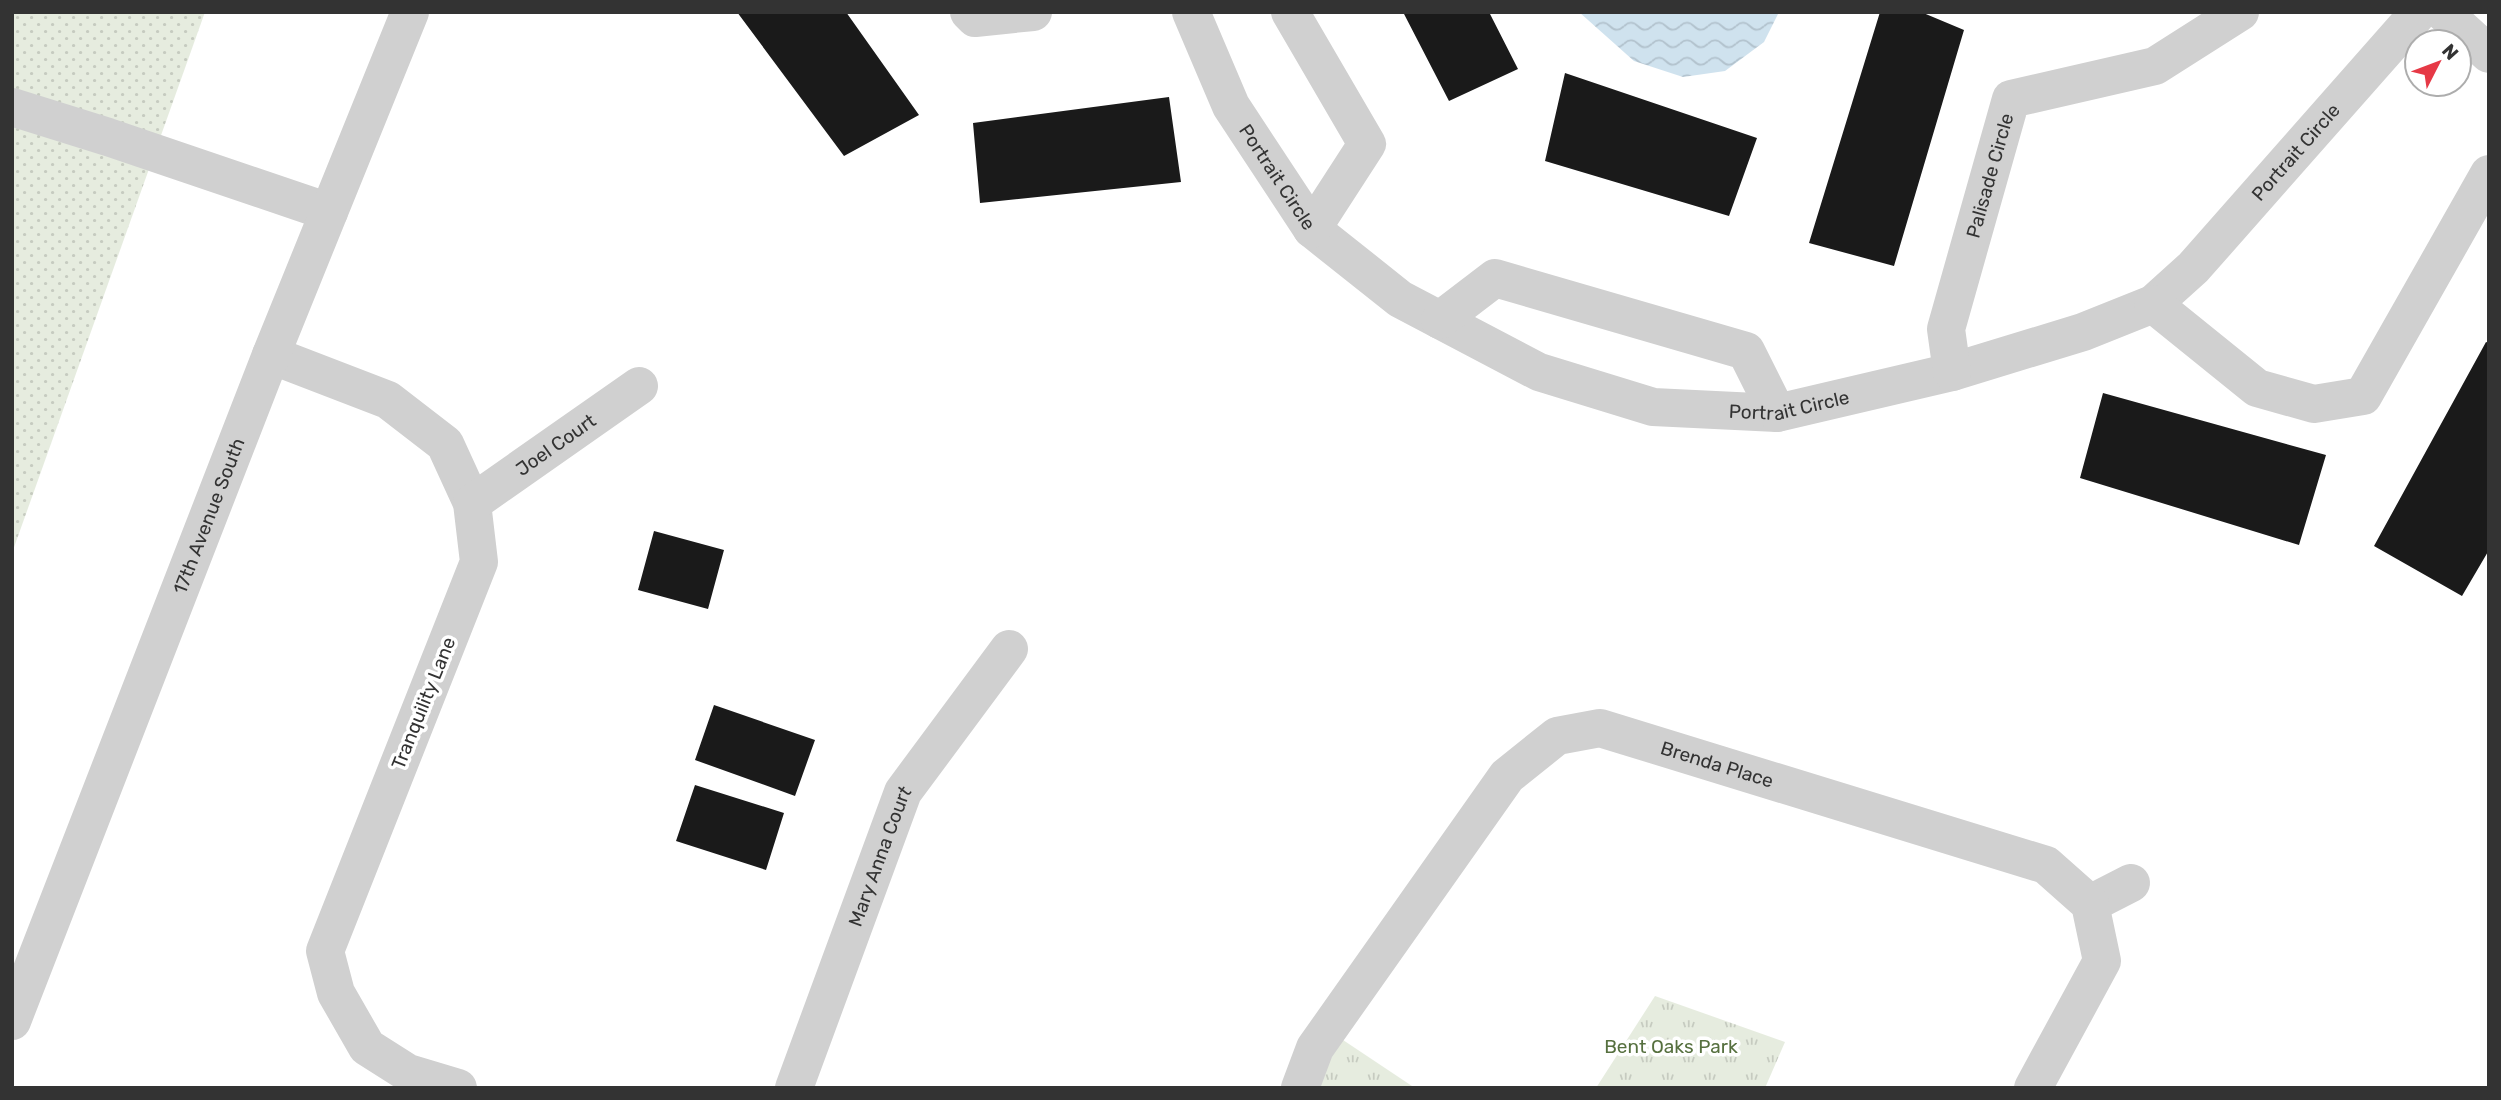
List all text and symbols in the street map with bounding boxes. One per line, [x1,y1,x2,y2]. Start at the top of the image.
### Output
north arrow [2403,28,2473,98]
text: N [2437,39,2463,65]
street label: Portrait Circle [2247,99,2345,206]
street label: Palisade Circle [1961,111,2018,241]
street label: Portrait Circle [1234,120,1320,234]
street label: Portrait Circle [1728,385,1852,425]
street label: Joel Court [511,409,601,481]
street label: 17th Avenue South [168,435,250,597]
street label: Tranquility Lane [386,634,460,773]
street label: Brenda Place [1658,736,1776,793]
street label: Mary Anna Court [844,781,916,930]
park label: Bent Oaks Park [1604,1035,1738,1058]

